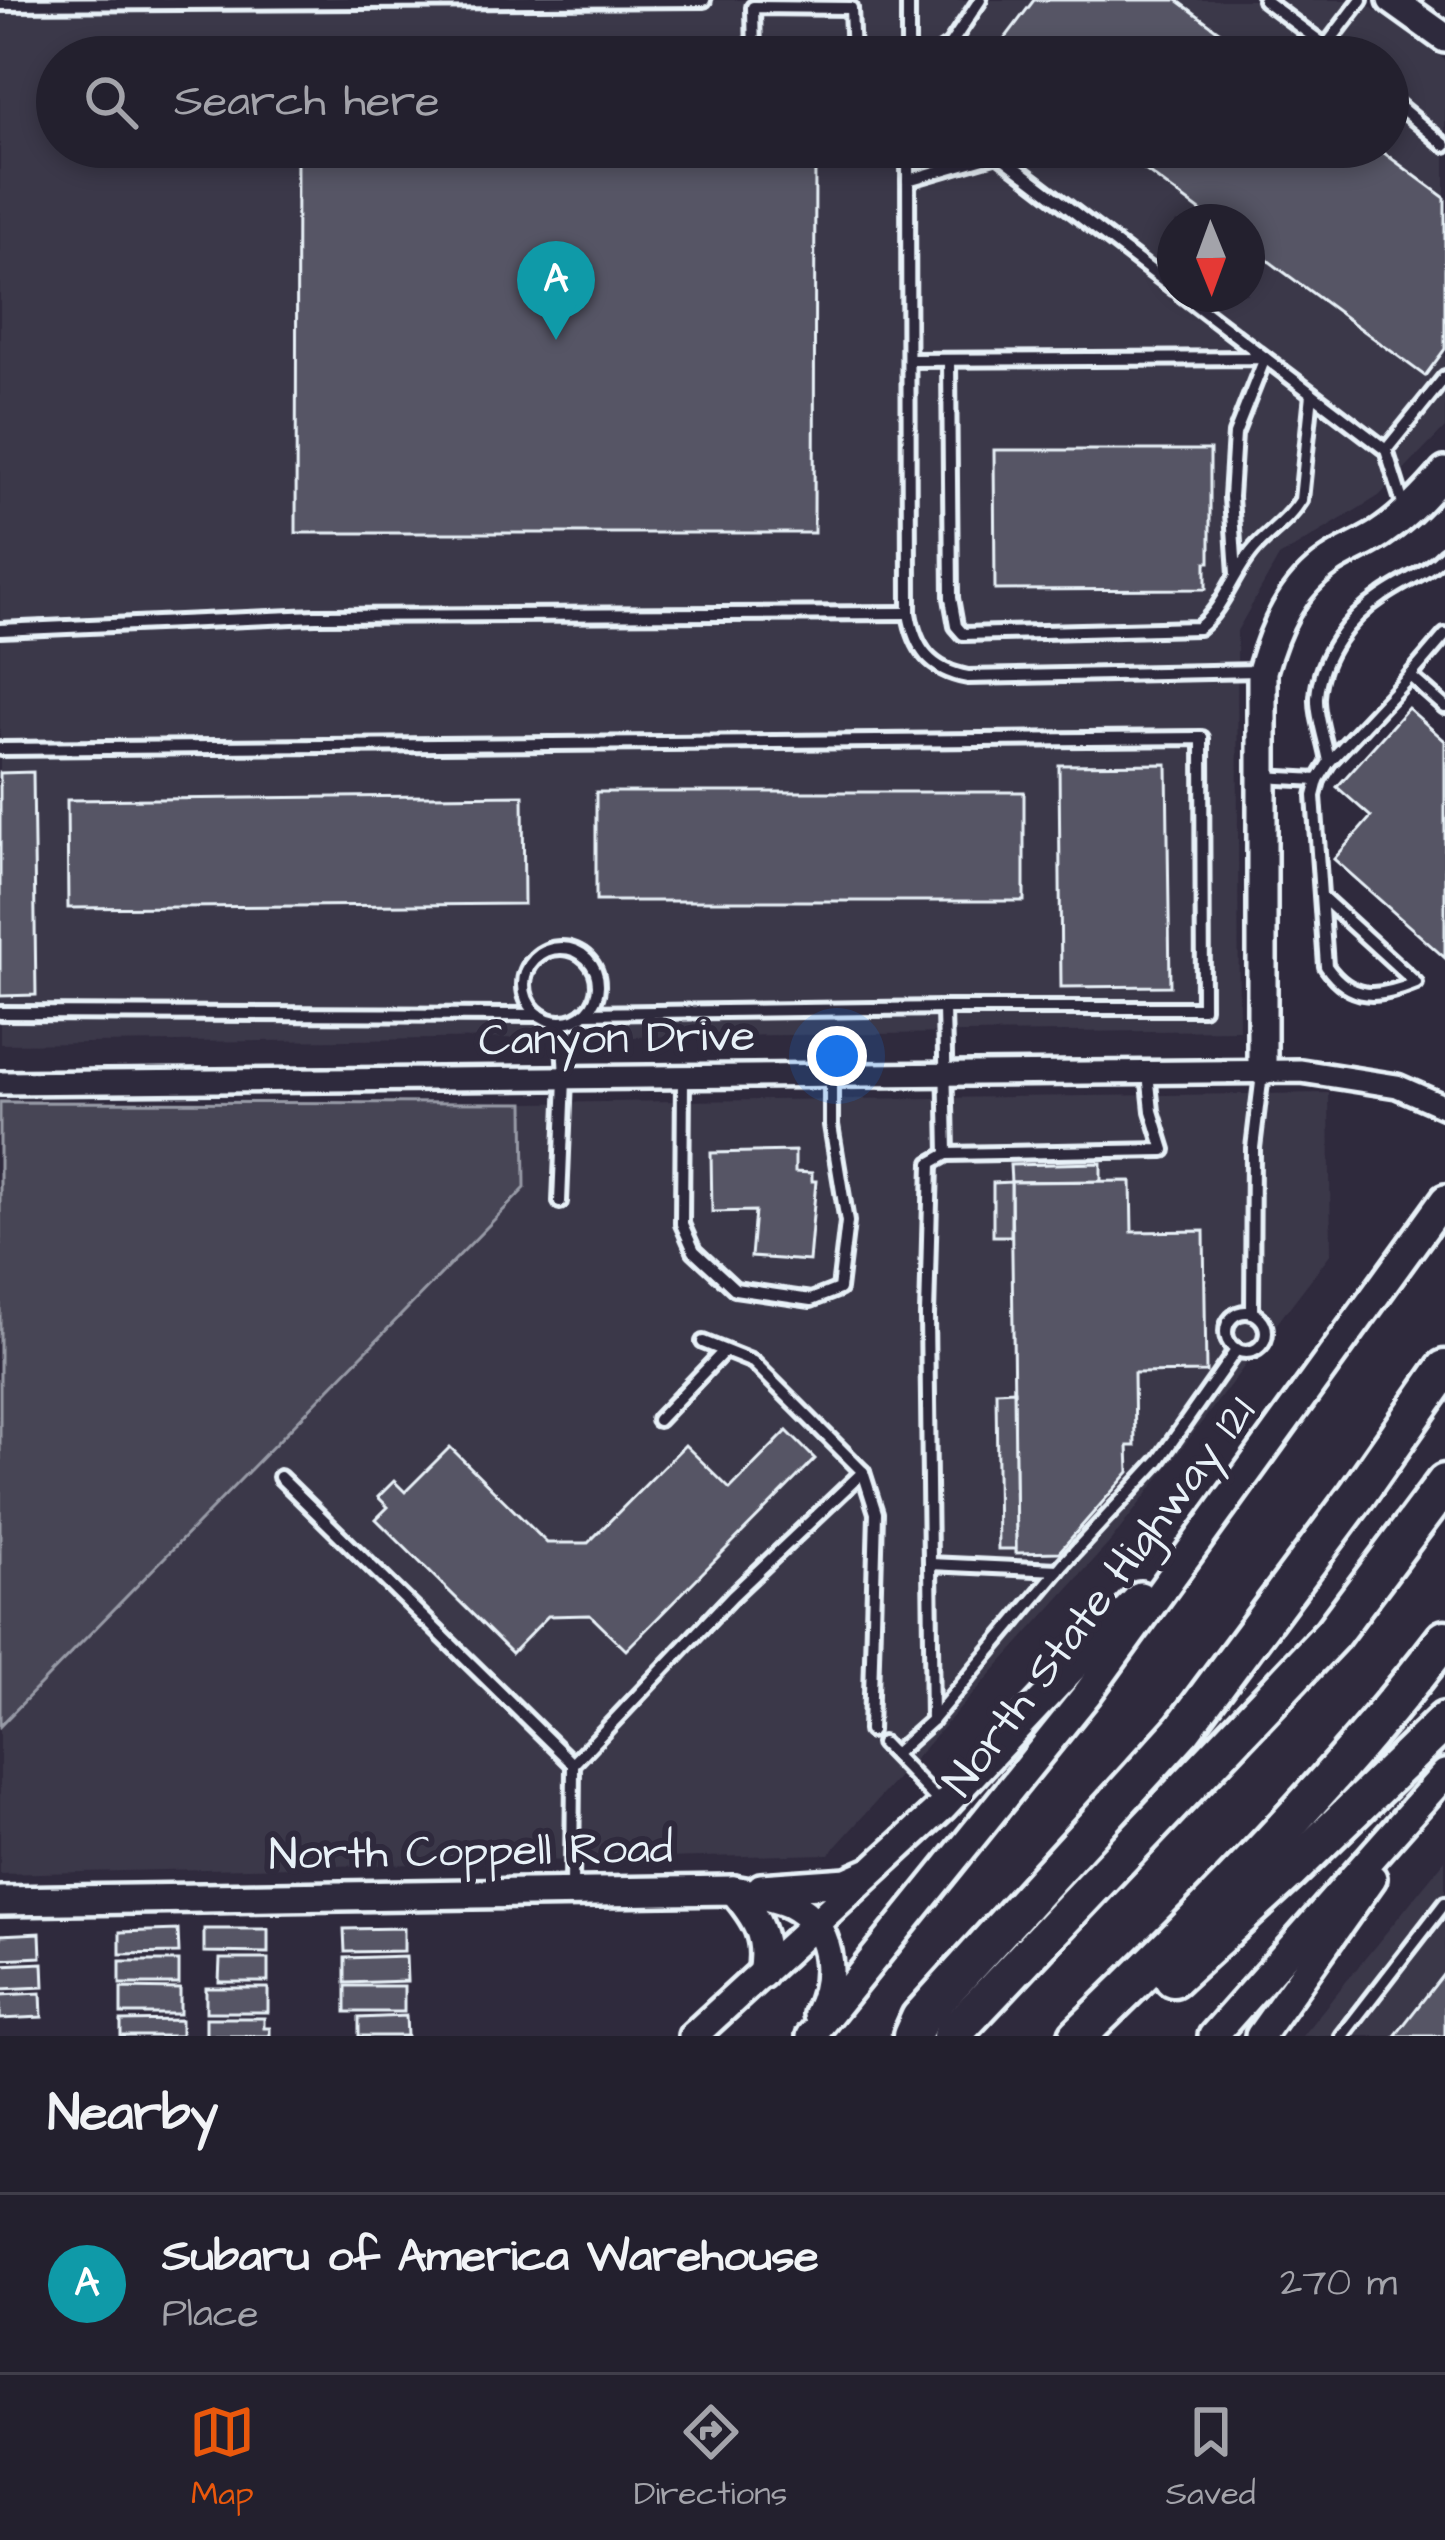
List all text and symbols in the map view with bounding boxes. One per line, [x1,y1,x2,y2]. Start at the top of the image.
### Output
search box [36,36,1409,168]
icon: search [78,69,144,135]
text: Search here [174,71,440,133]
north arrow [1157,204,1265,312]
pin: A [517,241,595,340]
street label: Canyon Drive [478,1006,756,1073]
your location [807,1026,867,1086]
street label: North State Highway 121 [929,1384,1272,1810]
street label: North Coppell Road [268,1817,674,1887]
text: Nearby [48,2079,218,2150]
text: Subaru of America Warehouse [162,2226,819,2288]
text: A [75,2257,99,2311]
text: 270 m [1280,2257,1397,2311]
text: Place [162,2288,259,2342]
tab: Map [189,2399,255,2517]
tab: Directions [634,2399,787,2517]
tab: Saved [1166,2399,1256,2517]

